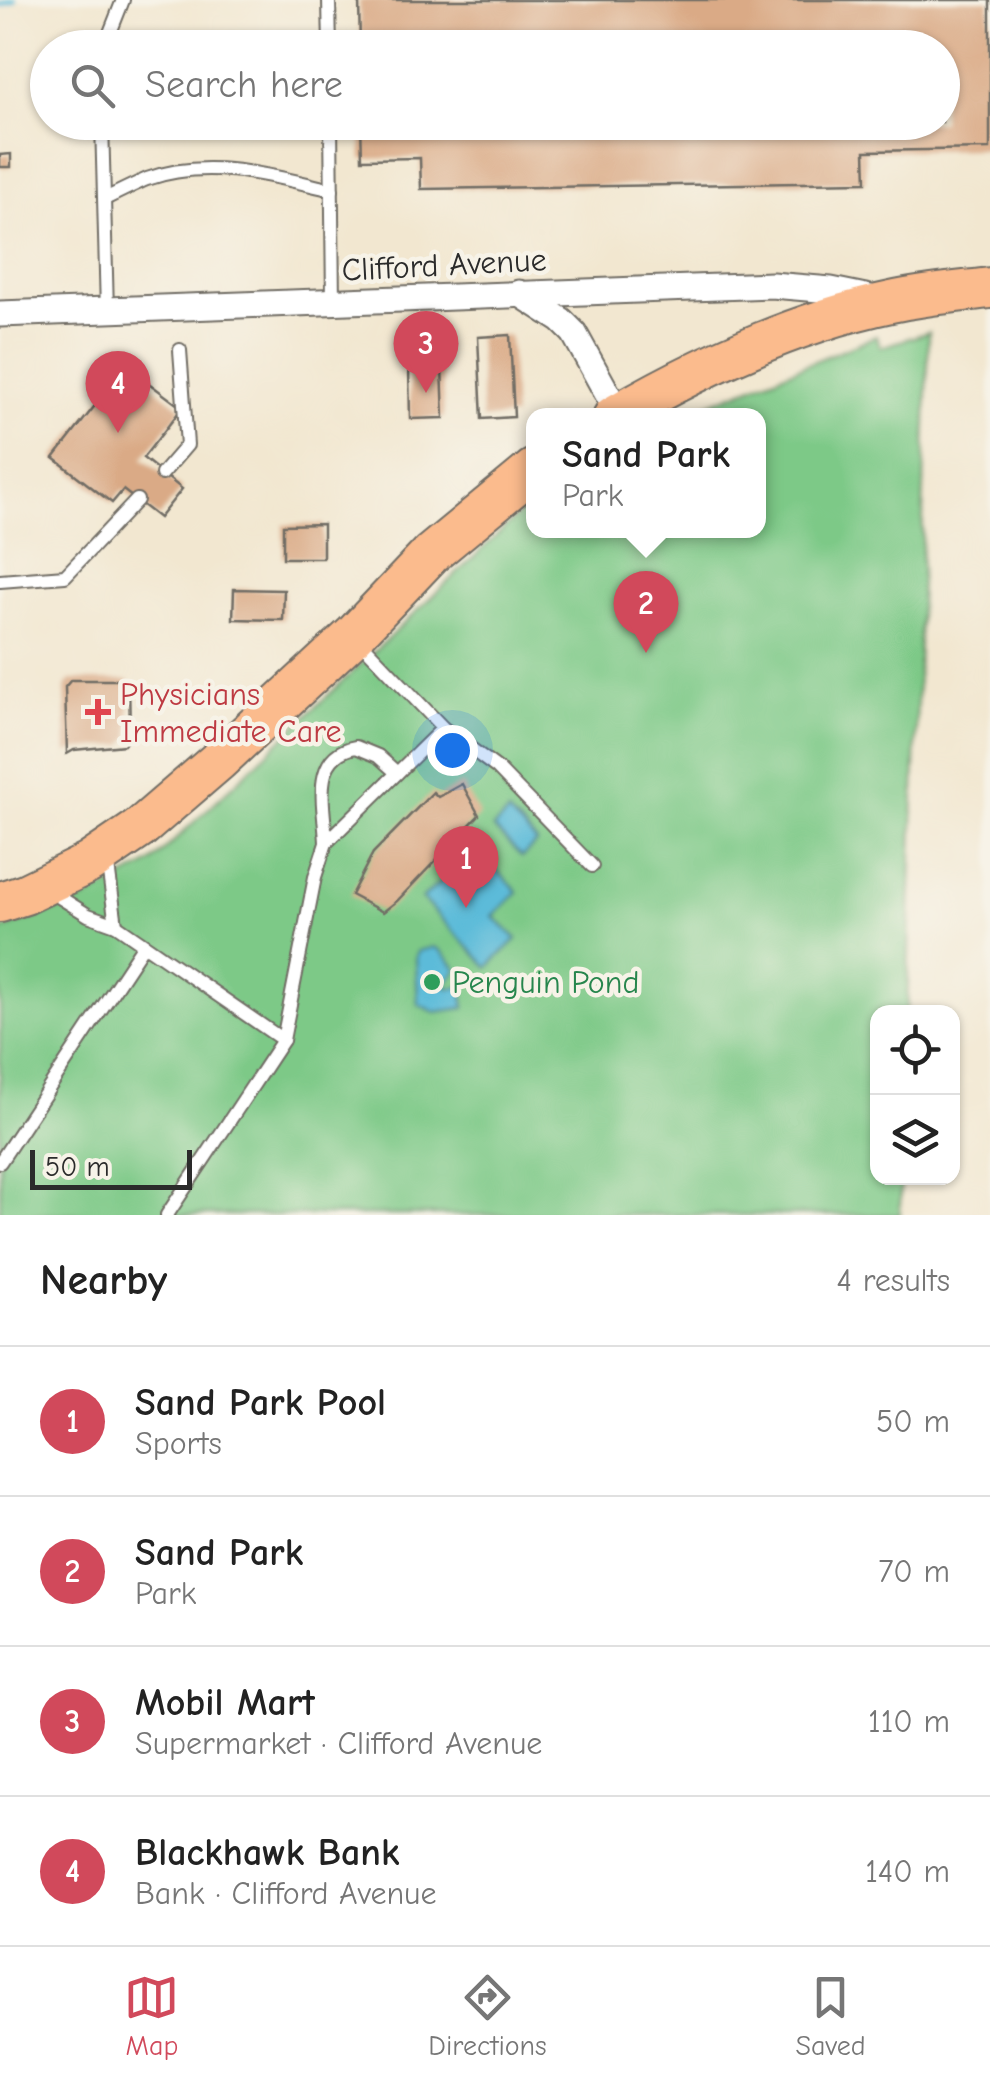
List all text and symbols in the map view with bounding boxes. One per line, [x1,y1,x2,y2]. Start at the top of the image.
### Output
search box [30,30,960,140]
icon: search [65,58,120,113]
text: Search here [145,63,343,107]
street label: Clifford Avenue [341,241,547,289]
pin: 3 [394,310,458,393]
pin: 4 [86,350,150,433]
popup [526,408,766,538]
text: Sand Park [562,433,730,477]
text: Park [562,477,623,514]
pin: 2 [614,570,678,653]
place label: Physicians Immediate Care [120,676,341,750]
marker: Physicians Immediate Care [85,699,111,725]
your location [427,725,478,776]
pin: 1 [434,826,498,908]
place label: Penguin Pond [452,964,639,1001]
marker: Penguin Pond [421,971,443,993]
map controls [870,1005,960,1185]
button: locate [870,1005,960,1095]
button: layers [870,1095,960,1185]
scale bar [30,1145,192,1190]
text: 50 m [45,1151,110,1183]
text: Nearby [40,1256,167,1305]
text: 4 results [837,1262,950,1299]
text: Sand Park Pool [135,1381,386,1425]
text: 1 [66,1403,79,1440]
text: 50 m [876,1403,950,1440]
text: Sports [135,1425,222,1462]
text: Sand Park [135,1531,303,1575]
text: 2 [65,1553,80,1590]
text: 70 m [878,1553,950,1590]
text: Park [135,1575,196,1612]
text: Mobil Mart [135,1681,315,1725]
text: 3 [65,1703,80,1740]
text: 110 m [868,1703,950,1740]
text: Supermarket · Clifford Avenue [135,1725,542,1762]
text: Blackhawk Bank [135,1831,399,1875]
text: 4 [65,1853,80,1890]
text: 140 m [865,1853,950,1890]
text: Bank · Clifford Avenue [135,1875,437,1912]
tab: Map [124,1970,179,2062]
tab: Directions [428,1970,547,2062]
tab: Saved [796,1970,866,2062]

